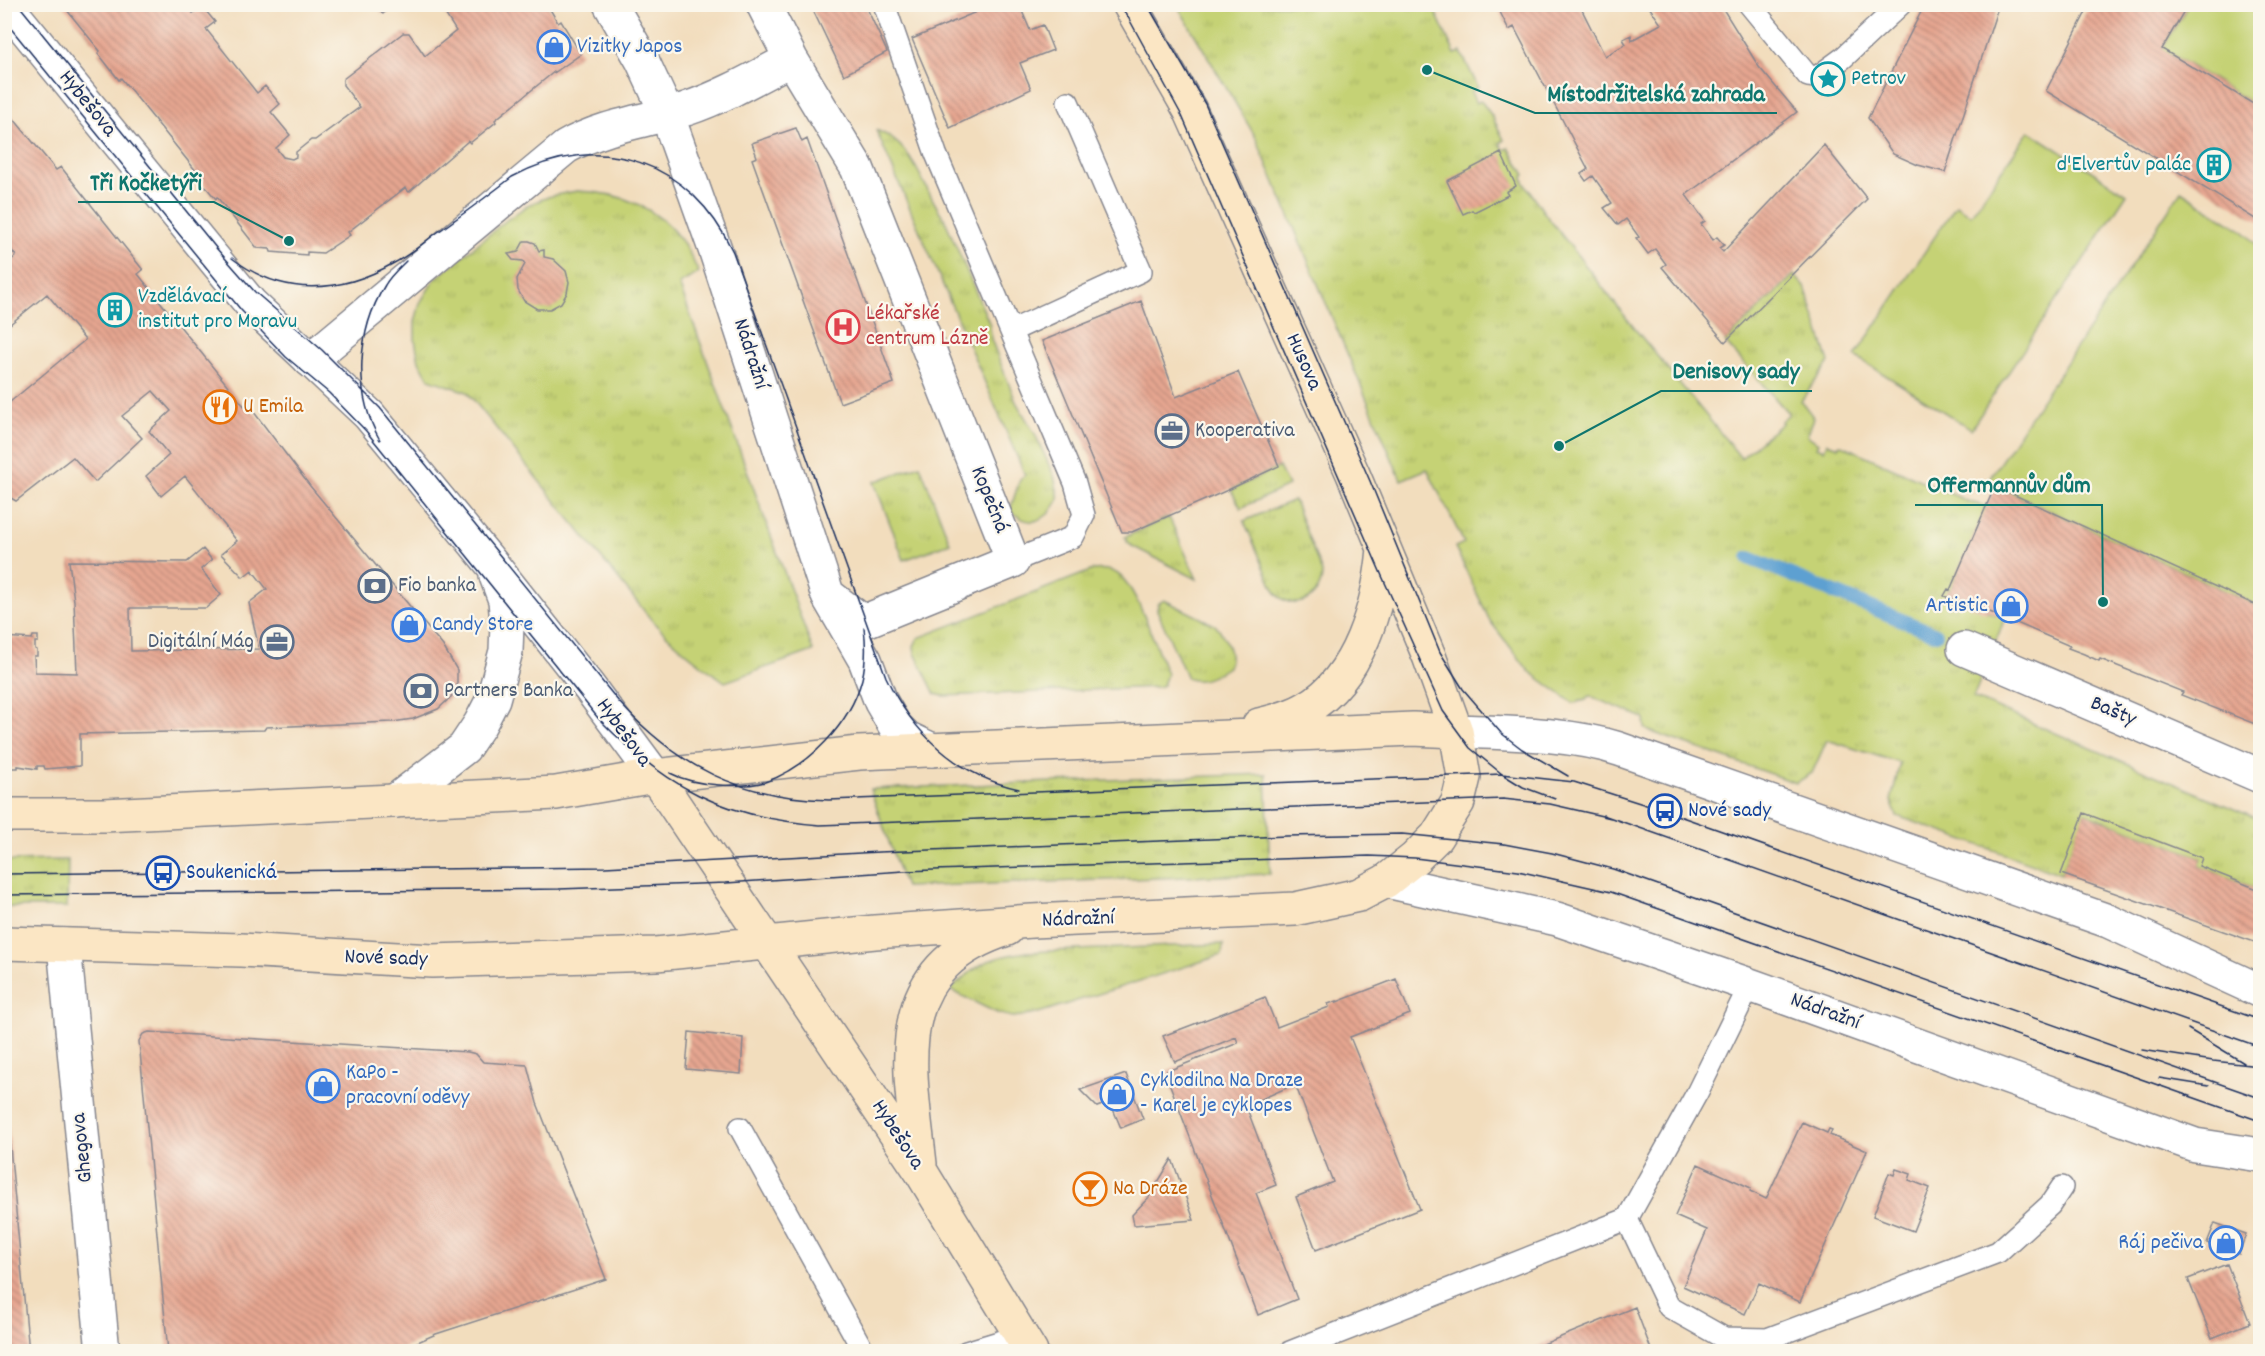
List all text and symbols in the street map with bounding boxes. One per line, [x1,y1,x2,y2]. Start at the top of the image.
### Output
shop icon: Vizitky Japos [536,29,572,65]
place label: Vizitky Japos [577,32,683,63]
place icon: Petrov [1810,61,1846,97]
street label: Hybešova [50,64,124,145]
place label: Petrov [1851,64,1906,95]
callout: Místodržitelská zahrada [1535,71,1777,113]
text: Místodržitelská zahrada [1547,79,1766,113]
building icon: d'Elvertův palác [2196,147,2232,183]
place label: d'Elvertův palác [2057,150,2191,181]
callout: Tři Kočketýři [78,160,214,202]
text: Tři Kočketýři [90,168,203,202]
place label: Vzdělávací institut pro Moravu [138,282,297,338]
building icon: Vzdělávací institut pro Moravu [97,292,133,328]
place label: Lékařské centrum Lázně [866,299,989,355]
hospital icon: Lékařské centrum Lázně [825,309,861,345]
street label: Nádražní [724,315,777,395]
street label: Husova [1277,329,1329,396]
callout: Denisovy sady [1661,349,1812,391]
text: Denisovy sady [1673,356,1801,390]
restaurant icon: U Emila [202,389,238,425]
place label: U Emila [243,392,304,423]
office icon: Kooperativa [1154,413,1190,449]
place label: Kooperativa [1195,416,1295,447]
street label: Kopečná [962,462,1016,538]
callout: Offermannův dům [1915,463,2102,505]
text: Offermannův dům [1927,470,2091,504]
bank icon: Fio banka [357,568,393,604]
place label: Fio banka [398,571,477,602]
shop icon: Artistic [1993,588,2029,624]
place label: Artistic [1925,591,1988,622]
shop icon: Candy Store [391,607,427,643]
place label: Candy Store [432,610,533,641]
office icon: Digitální Mág [259,624,295,660]
place label: Digitální Mág [148,627,254,658]
bank icon: Partners Banka [403,673,439,709]
place label: Partners Banka [444,676,574,707]
street label: Bašty [2085,688,2142,736]
street label: Hybešova [587,692,659,774]
bus stop icon: Nové sady [1647,793,1683,829]
place label: Nové sady [1688,796,1772,827]
bus stop icon: Soukenická [145,855,181,891]
place label: Soukenická [186,858,277,889]
street label: Nádražní [1041,903,1117,937]
street label: Nové sady [344,942,429,976]
street label: Nádražní [1786,985,1866,1040]
place label: KaPo - pracovní oděvy [346,1058,470,1114]
place label: Cyklodilna Na Draze - Karel je cyklopes [1140,1066,1303,1122]
shop icon: KaPo - pracovní oděvy [305,1068,341,1104]
shop icon: Cyklodilna Na Draze - Karel je cyklopes [1099,1076,1135,1112]
street label: Hybešova [863,1094,932,1177]
street label: Ghegova [64,1111,102,1184]
bar icon: Na Dráze [1072,1171,1108,1207]
place label: Na Dráze [1113,1174,1188,1205]
shop icon: Ráj pečiva [2208,1225,2244,1261]
place label: Ráj pečiva [2118,1228,2204,1259]

